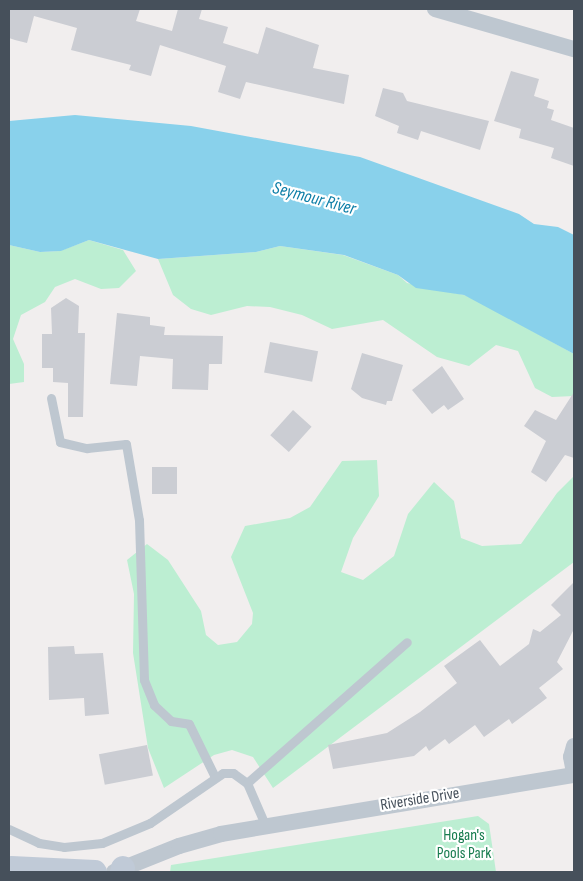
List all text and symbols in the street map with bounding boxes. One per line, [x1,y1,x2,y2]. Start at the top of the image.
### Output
water label: Seymour River [270,178,358,220]
street label: Riverside Drive [379,784,461,816]
park label: Hogan's Pools Park [437,826,491,864]

